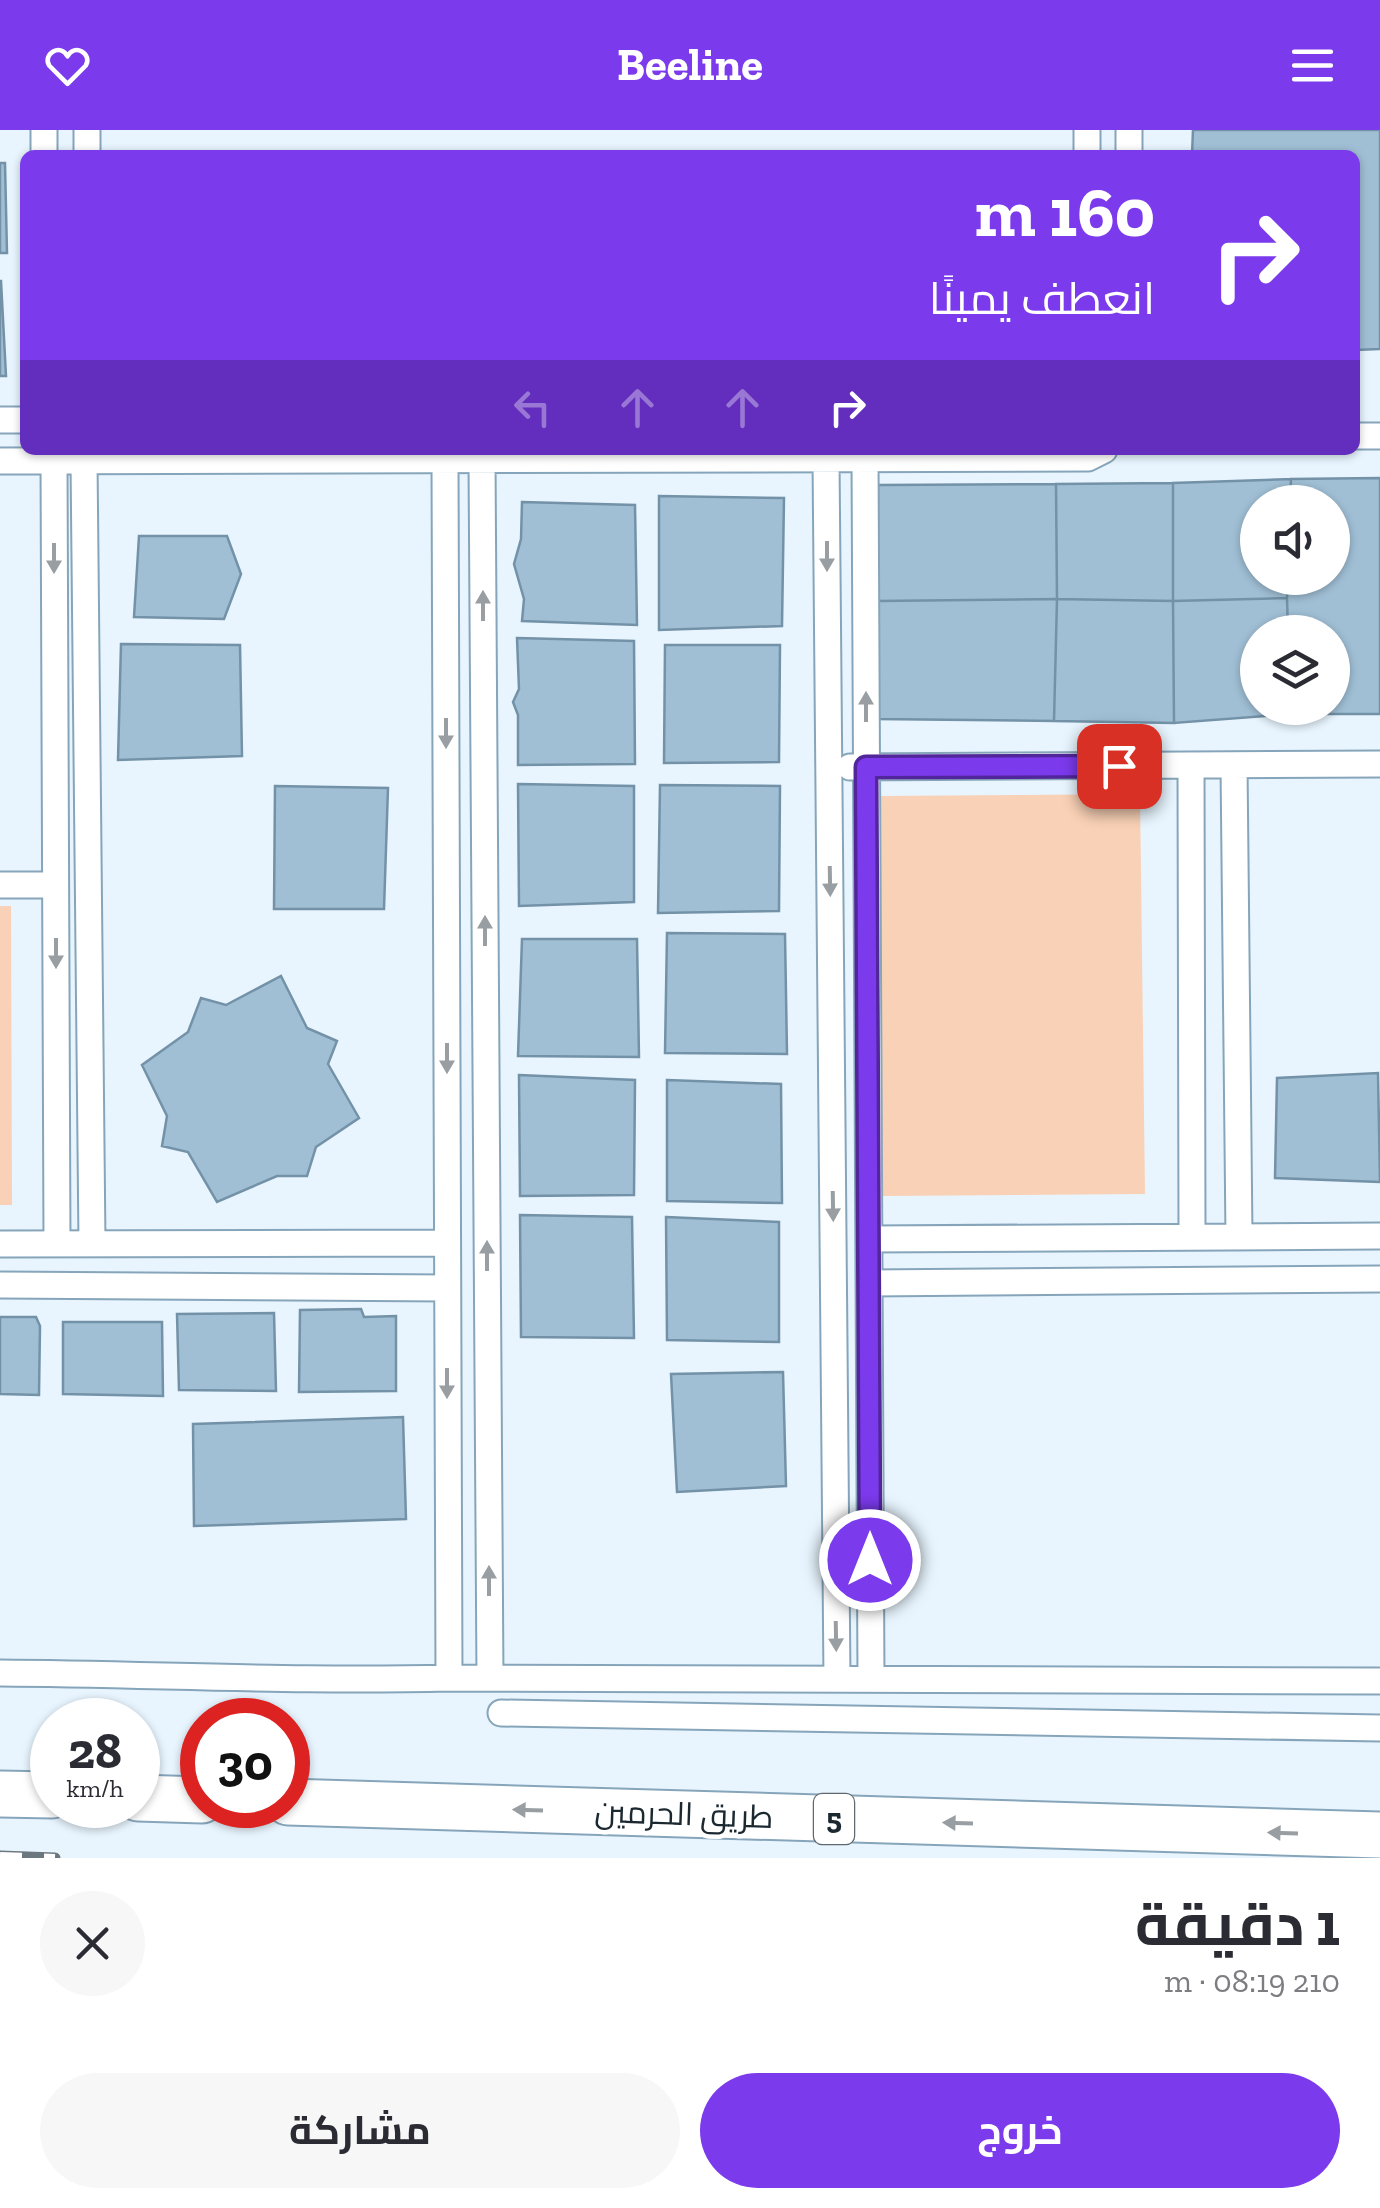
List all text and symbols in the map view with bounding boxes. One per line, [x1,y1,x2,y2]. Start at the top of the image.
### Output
icon: heart [40,38,95,93]
text: Beeline [617,38,763,92]
icon: menu [1285,38,1340,93]
text: 160 m [974,170,1155,254]
icon: right [1190,190,1320,320]
text: انعطف يمينًا [929,272,1155,326]
icon: left [505,380,560,435]
icon: ahead [610,380,665,435]
icon: ahead [715,380,770,435]
icon: right [820,380,875,435]
map controls [1240,485,1350,725]
button: sound [1240,485,1350,595]
one-way arrow [819,541,835,573]
one-way arrow [46,543,62,575]
one-way arrow [475,589,491,621]
button: layers [1240,615,1350,725]
one-way arrow [858,690,874,722]
one-way arrow [438,717,454,749]
pin [1077,724,1162,809]
icon: arrive [1092,739,1147,794]
one-way arrow [822,866,838,898]
one-way arrow [477,914,493,946]
one-way arrow [48,938,64,970]
one-way arrow [439,1042,455,1074]
one-way arrow [825,1191,841,1223]
one-way arrow [479,1239,495,1271]
one-way arrow [440,1367,456,1399]
position arrow [818,1508,922,1612]
one-way arrow [481,1564,497,1596]
one-way arrow [829,1621,845,1653]
speed limit sign: 30 [180,1698,310,1828]
text: 28 [68,1721,122,1781]
text: km/h [66,1773,124,1803]
street label: طريق الحرمين [594,1792,774,1837]
road number: 5 [814,1794,854,1844]
one-way arrow [511,1801,543,1817]
one-way arrow [941,1814,973,1830]
one-way arrow [1266,1824,1298,1840]
text: 1 دقيقة [1135,1888,1340,1960]
button: close [40,1891,145,1996]
text: 210 m · 08:19 [1164,1962,1340,2000]
button: مشاركة [40,2073,680,2188]
button: خروج [700,2073,1340,2188]

